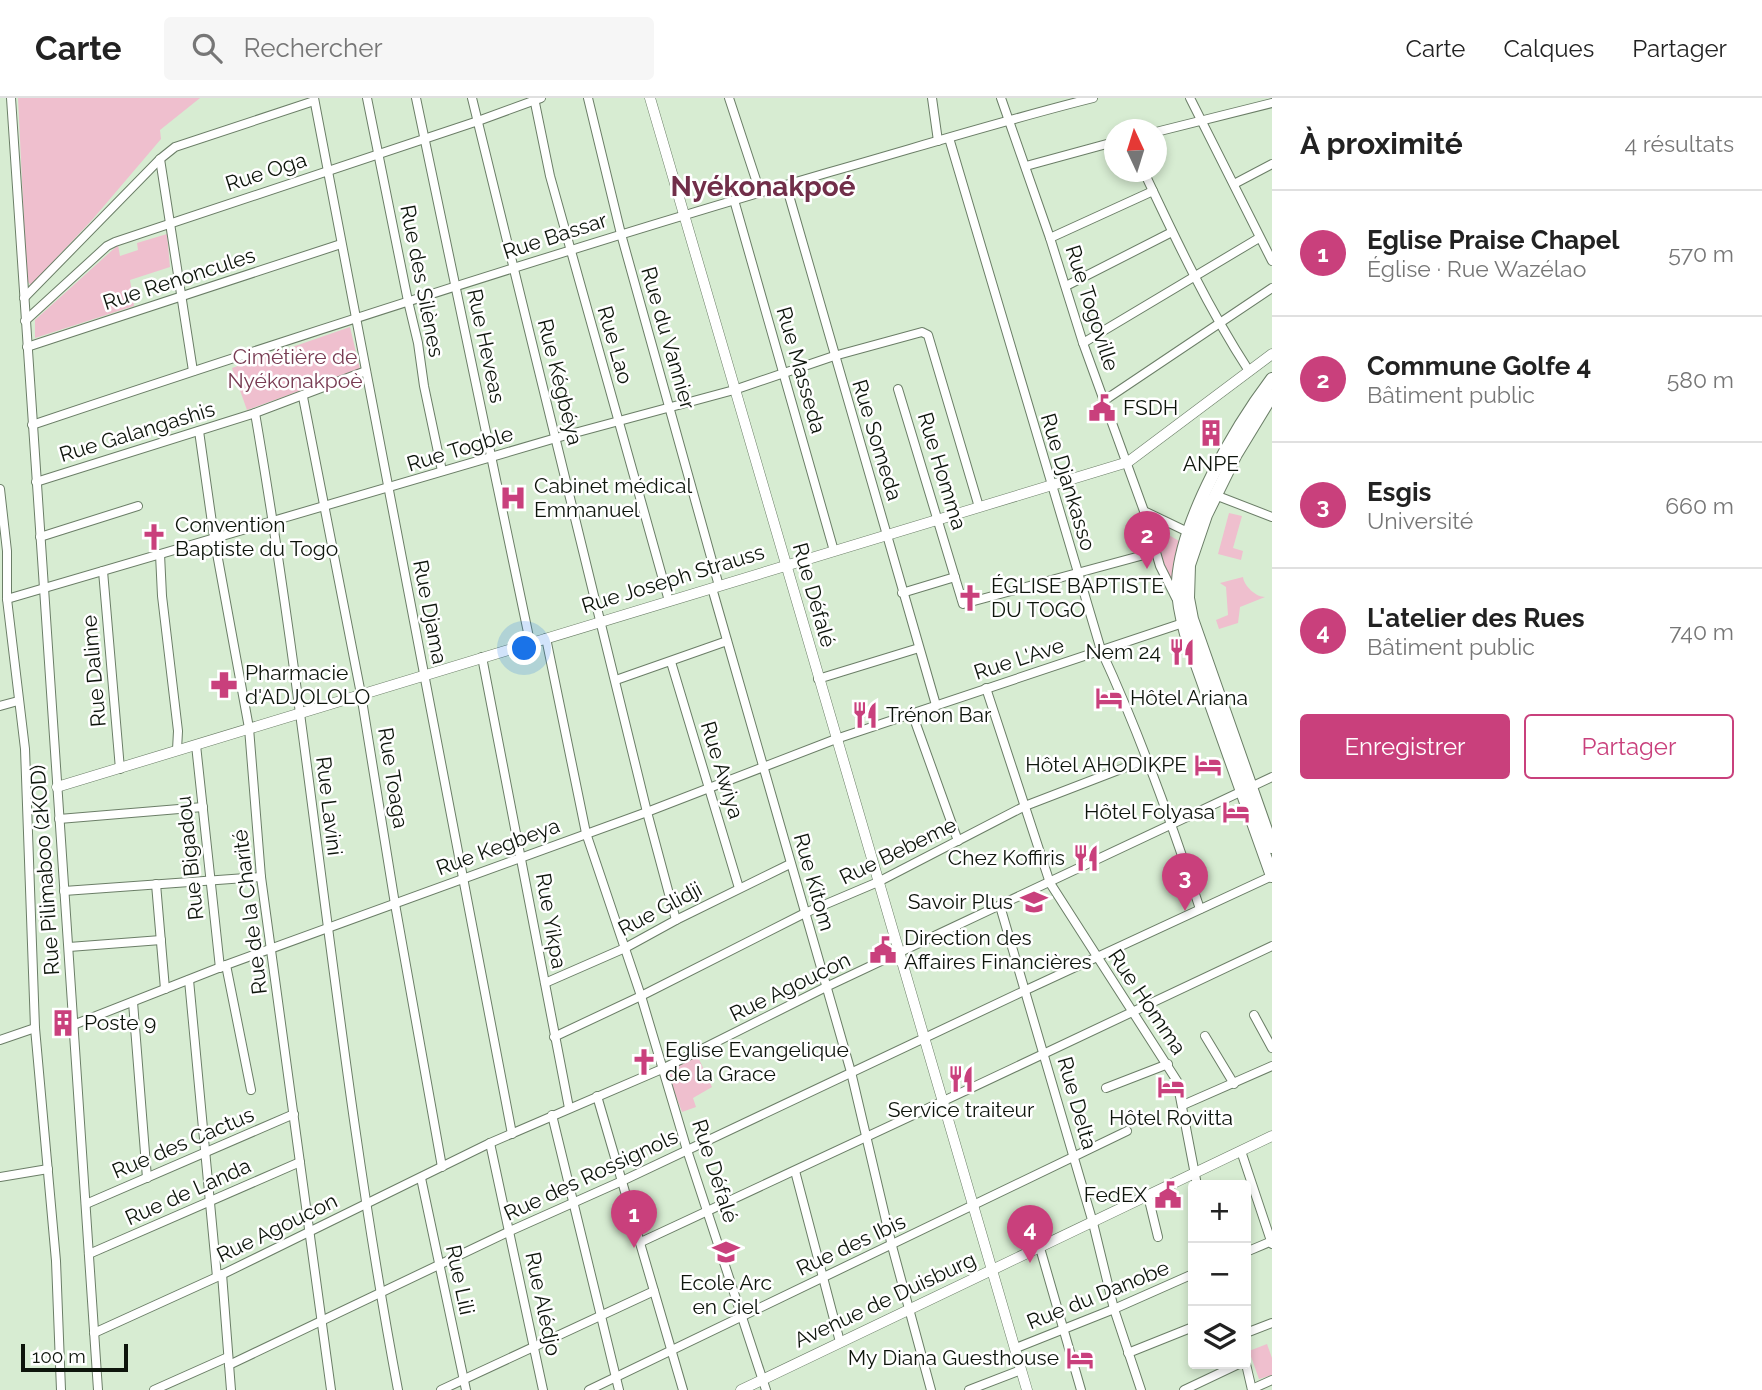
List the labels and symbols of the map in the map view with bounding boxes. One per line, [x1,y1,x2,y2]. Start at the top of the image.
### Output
north arrow [1104,119,1167,182]
street label: Rue Oga [222,147,310,196]
district label: Nyékonakpoé [671,170,856,203]
street label: Rue des Silènes [395,203,450,359]
street label: Rue Bassar [500,207,611,264]
street label: Rue Renoncules [100,242,258,315]
street label: Rue Togoville [1060,242,1125,374]
street label: Rue du Vannier [636,264,701,413]
street label: Rue Heveas [462,287,511,405]
street label: Rue Lao [592,303,639,387]
street label: Rue Masseda [771,304,831,436]
street label: Rue Kégbéya [533,316,588,448]
park label: Cimétière de Nyékonakpoè [227,344,363,393]
street label: Rue Someda [847,376,908,503]
public building icon: FSDH [1087,393,1117,423]
place label: FSDH [1123,395,1178,420]
street label: Rue Galangashis [56,396,218,467]
street label: Rue Homma [913,409,972,533]
street label: Rue Djankasso [1036,410,1101,554]
building icon: ANPE [1196,418,1226,448]
street label: Rue Togble [404,420,516,477]
place label: ANPE [1183,451,1239,476]
place label: Cabinet médical Emmanuel [534,473,692,522]
hospital icon: Cabinet médical Emmanuel [498,483,528,513]
pin: 2 [1124,511,1170,569]
place label: Convention Baptiste du Togo [175,512,338,561]
church icon: Convention Baptiste du Togo [139,522,169,552]
street label: Rue Joseph Strauss [578,539,767,618]
street label: Rue Défalé [788,540,841,650]
street label: Rue Djama [408,558,453,666]
place label: ÉGLISE BAPTISTE DU TOGO [991,573,1164,622]
church icon: ÉGLISE BAPTISTE DU TOGO [955,583,985,613]
street label: Rue Dalime [76,614,111,728]
your location [507,631,541,665]
street label: Rue L'Ave [971,632,1067,685]
restaurant icon: Nem 24 [1167,637,1197,667]
place label: Nem 24 [1086,639,1161,664]
place label: Pharmacie d'ADJOLOLO [245,660,370,709]
pharmacy icon: Pharmacie d'ADJOLOLO [209,670,239,700]
hotel icon: Hôtel Ariana [1094,683,1124,713]
place label: Hôtel Ariana [1130,685,1248,710]
restaurant icon: Trénon Bar [850,700,880,730]
place label: Trénon Bar [886,702,992,727]
street label: Rue Awiya [696,718,749,822]
street label: Rue Toaga [373,726,414,830]
hotel icon: Hôtel AHODIKPE [1193,750,1223,780]
place label: Hôtel AHODIKPE [1025,752,1187,777]
street label: Rue Lavini [311,755,348,857]
street label: Rue Pilimaboo (2KOD) [25,764,64,976]
street label: Rue Bigadou [171,795,208,921]
hotel icon: Hôtel Folyasa [1221,797,1251,827]
place label: Hôtel Folyasa [1084,799,1215,824]
street label: Rue Bebeme [835,811,960,890]
street label: Rue Kegbeya [433,813,563,880]
street label: Rue de la Charité [227,828,272,996]
street label: Rue Kitom [789,830,840,934]
restaurant icon: Chez Koffiris [1071,843,1101,873]
place label: Chez Koffiris [948,845,1065,870]
pin: 3 [1162,853,1208,911]
street label: Rue Yikpa [531,871,572,971]
street label: Rue Glidji [614,876,706,941]
school or university icon: Savoir Plus [1019,887,1049,917]
place label: Savoir Plus [908,889,1013,914]
place label: Direction des Affaires Financières [904,925,1092,974]
public building icon: Direction des Affaires Financières [868,935,898,965]
street label: Rue Homma [1103,944,1192,1059]
street label: Rue Agoucon [725,947,854,1027]
building icon: Poste 9 [48,1008,78,1038]
place label: Poste 9 [84,1010,156,1035]
place label: Eglise Evangelique de la Grace [665,1037,849,1086]
church icon: Eglise Evangelique de la Grace [629,1047,659,1077]
street label: Rue Delta [1052,1054,1103,1152]
restaurant icon: Service traiteur [946,1064,976,1094]
hotel icon: Hôtel Rovitta [1156,1072,1186,1102]
place label: Service traiteur [888,1097,1035,1122]
street label: Rue des Cactus [108,1101,257,1184]
place label: Hôtel Rovitta [1109,1105,1233,1130]
street label: Rue Défalé [687,1116,744,1226]
street label: Rue des Rossignols [500,1123,682,1226]
street label: Rue de Landa [121,1153,254,1230]
public building icon: FedEX [1153,1180,1183,1210]
place label: FedEX [1084,1182,1148,1207]
street label: Rue Agoucon [212,1188,341,1268]
pin: 1 [611,1190,657,1248]
pin: 4 [1007,1205,1053,1263]
street label: Rue des Ibis [792,1208,909,1281]
school or university icon: Ecole Arc en Ciel [711,1237,741,1267]
street label: Rue Lili [441,1243,480,1317]
street label: Avenue de Duisburg [790,1246,980,1353]
street label: Rue Alédjo [520,1250,567,1358]
street label: Rue du Danobe [1023,1255,1173,1334]
place label: Ecole Arc en Ciel [680,1270,772,1319]
scale bar [21,1341,128,1373]
hotel icon: My Diana Guesthouse [1065,1343,1095,1373]
place label: My Diana Guesthouse [848,1345,1059,1370]

